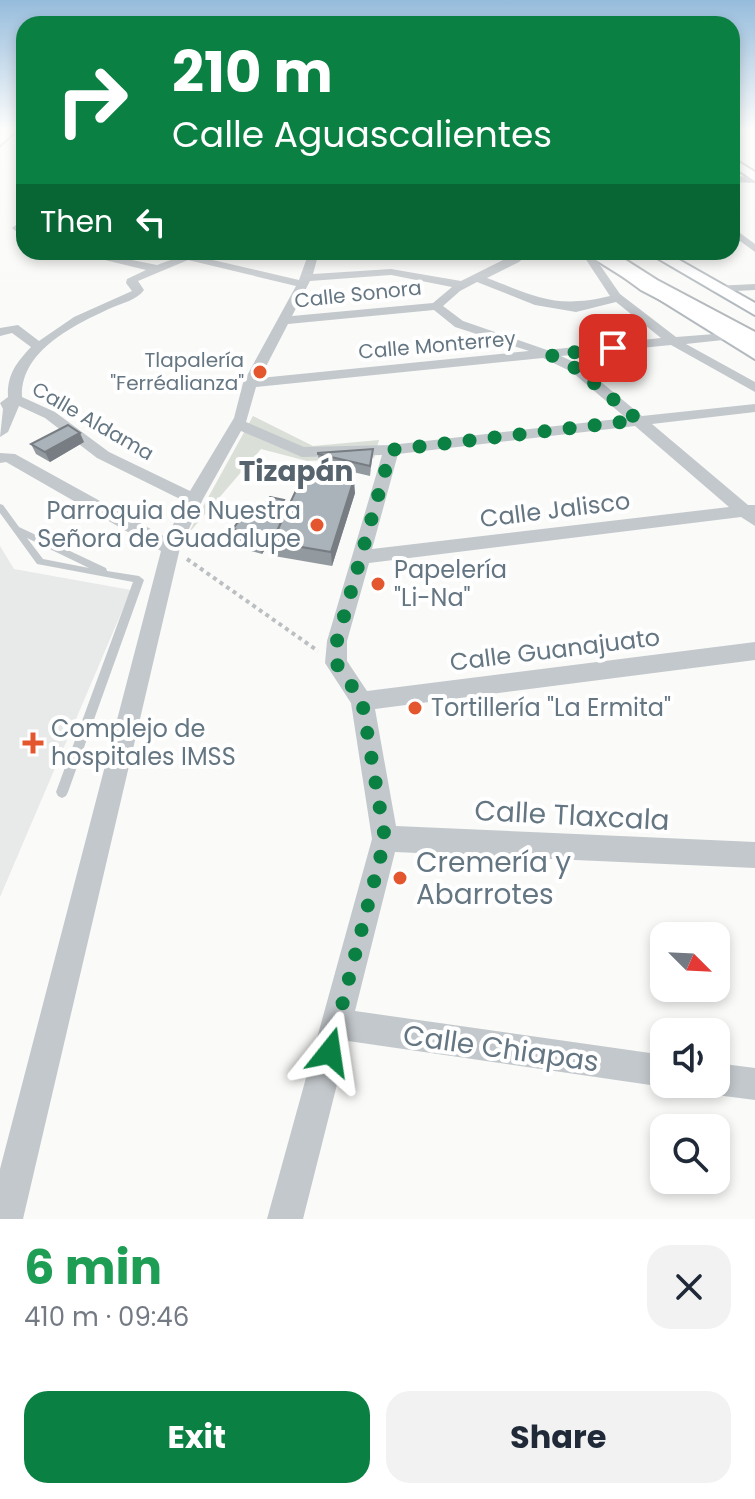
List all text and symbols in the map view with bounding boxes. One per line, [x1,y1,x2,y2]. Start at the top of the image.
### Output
text: 210 m [172,33,333,112]
icon: right [40,48,144,152]
text: Calle Aguascalientes [172,109,552,160]
text: Then [40,200,113,243]
icon: left [129,200,173,244]
street label: Calle Sonora [293,273,423,315]
pin [579,314,647,382]
street label: Calle Monterrey [357,324,517,366]
icon: arrive [591,326,635,370]
place label: Tlapalería "Ferréalianza" [110,346,244,397]
marker: Tlapalería "Ferréalianza" [251,363,269,381]
street label: Calle Aldama [27,375,159,467]
district label: Tizapán [239,452,353,491]
street label: Calle Jalisco [478,484,632,535]
place label: Parroquia de Nuestra Señora de Guadalupe [37,494,301,555]
marker: Parroquia de Nuestra Señora de Guadalupe [308,516,326,534]
place label: Papelería "Li-Na" [394,553,507,614]
marker: Papelería "Li-Na" [369,575,387,593]
street label: Calle Guanajuato [448,620,662,679]
place label: Tortillería "La Ermita" [431,691,671,724]
marker: Tortillería "La Ermita" [406,699,424,717]
place label: Complejo de hospitales IMSS [51,712,236,773]
marker: Complejo de hospitales IMSS [22,732,44,754]
street label: Calle Tlaxcala [473,791,671,840]
place label: Cremería y Abarrotes [416,843,571,914]
marker: Cremería y Abarrotes [391,869,409,887]
north arrow [650,922,730,1002]
map controls [650,922,730,1194]
position arrow [288,1010,372,1094]
street label: Calle Chiapas [401,1015,601,1082]
button: sound [650,1018,730,1098]
button: search [650,1114,730,1194]
text: 6 min [24,1234,162,1301]
button: close [647,1245,731,1329]
text: 410 m · 09:46 [24,1299,189,1335]
button: Exit [24,1391,370,1483]
button: Share [386,1391,731,1483]

